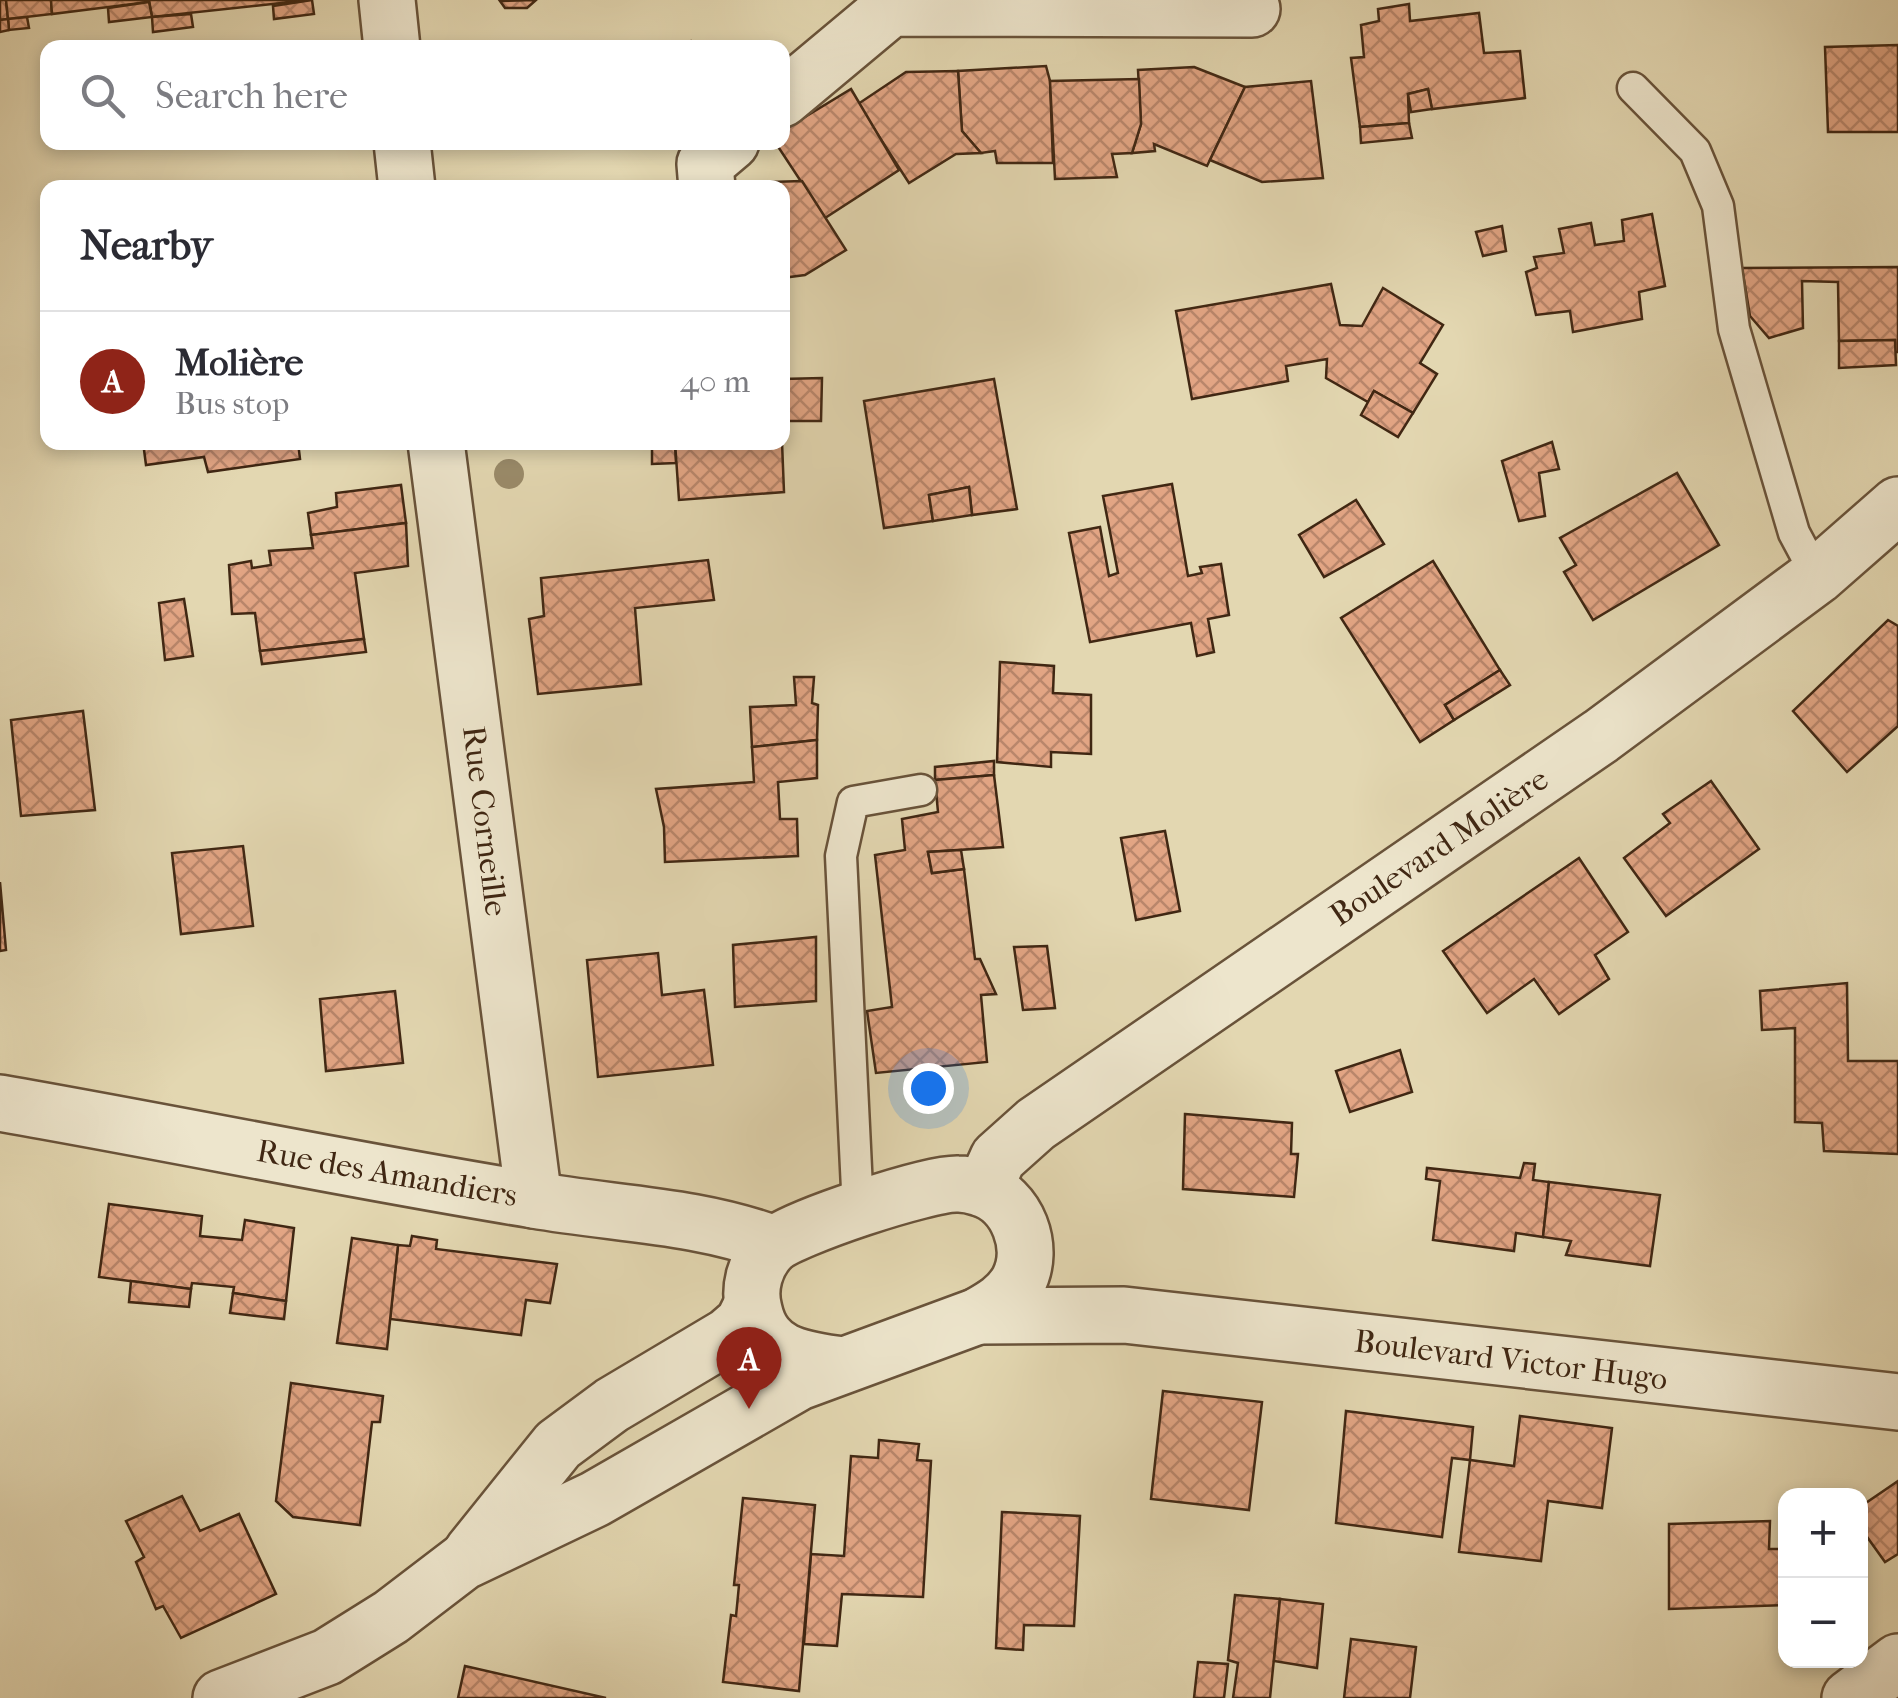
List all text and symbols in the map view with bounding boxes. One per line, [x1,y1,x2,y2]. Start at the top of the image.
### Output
search box [40,40,790,150]
icon: search [75,68,130,123]
text: Search here [155,73,348,118]
text: Nearby [80,221,212,270]
text: Molière [175,340,303,385]
text: A [102,363,123,400]
text: 40 m [680,363,750,400]
text: Bus stop [175,385,289,422]
street label: Rue Corneille [455,724,515,918]
street label: Boulevard Molière [1323,760,1555,934]
your location [903,1063,954,1114]
street label: Rue des Amandiers [254,1132,520,1214]
street label: Boulevard Victor Hugo [1352,1322,1670,1398]
pin: A [716,1326,782,1409]
map controls [1778,1488,1868,1668]
button: + [1778,1488,1868,1578]
button: − [1778,1578,1868,1668]

